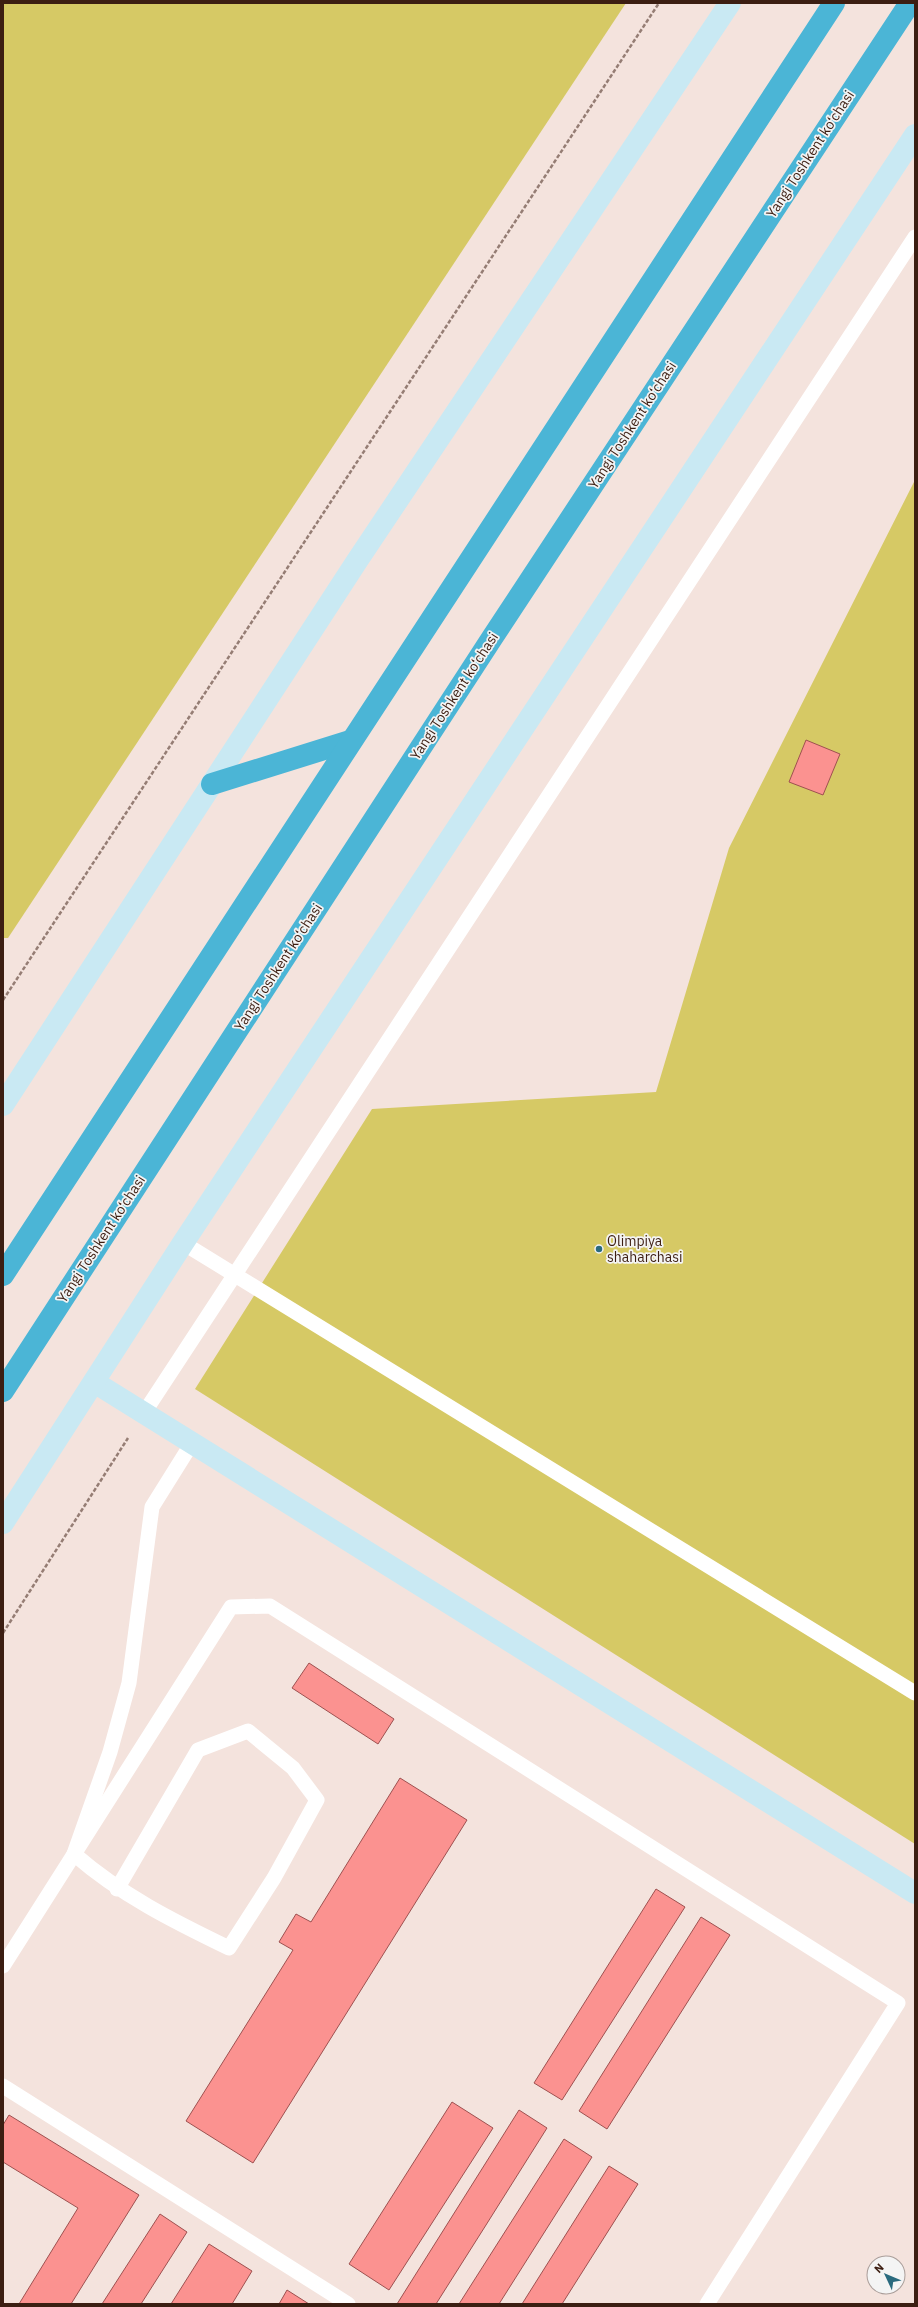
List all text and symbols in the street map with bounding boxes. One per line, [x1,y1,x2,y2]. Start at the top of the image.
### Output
street label: Yangi Toshkent ko‘chasi [762,87,858,221]
street label: Yangi Toshkent ko‘chasi [584,358,680,492]
street label: Yangi Toshkent ko‘chasi [406,629,502,763]
street label: Yangi Toshkent ko‘chasi [230,900,326,1034]
street label: Yangi Toshkent ko‘chasi [53,1172,149,1306]
place label: Olimpiya shaharchasi [607,1232,683,1266]
marker: Olimpiya shaharchasi [594,1244,604,1254]
north arrow [866,2255,906,2295]
text: N [871,2260,887,2276]

